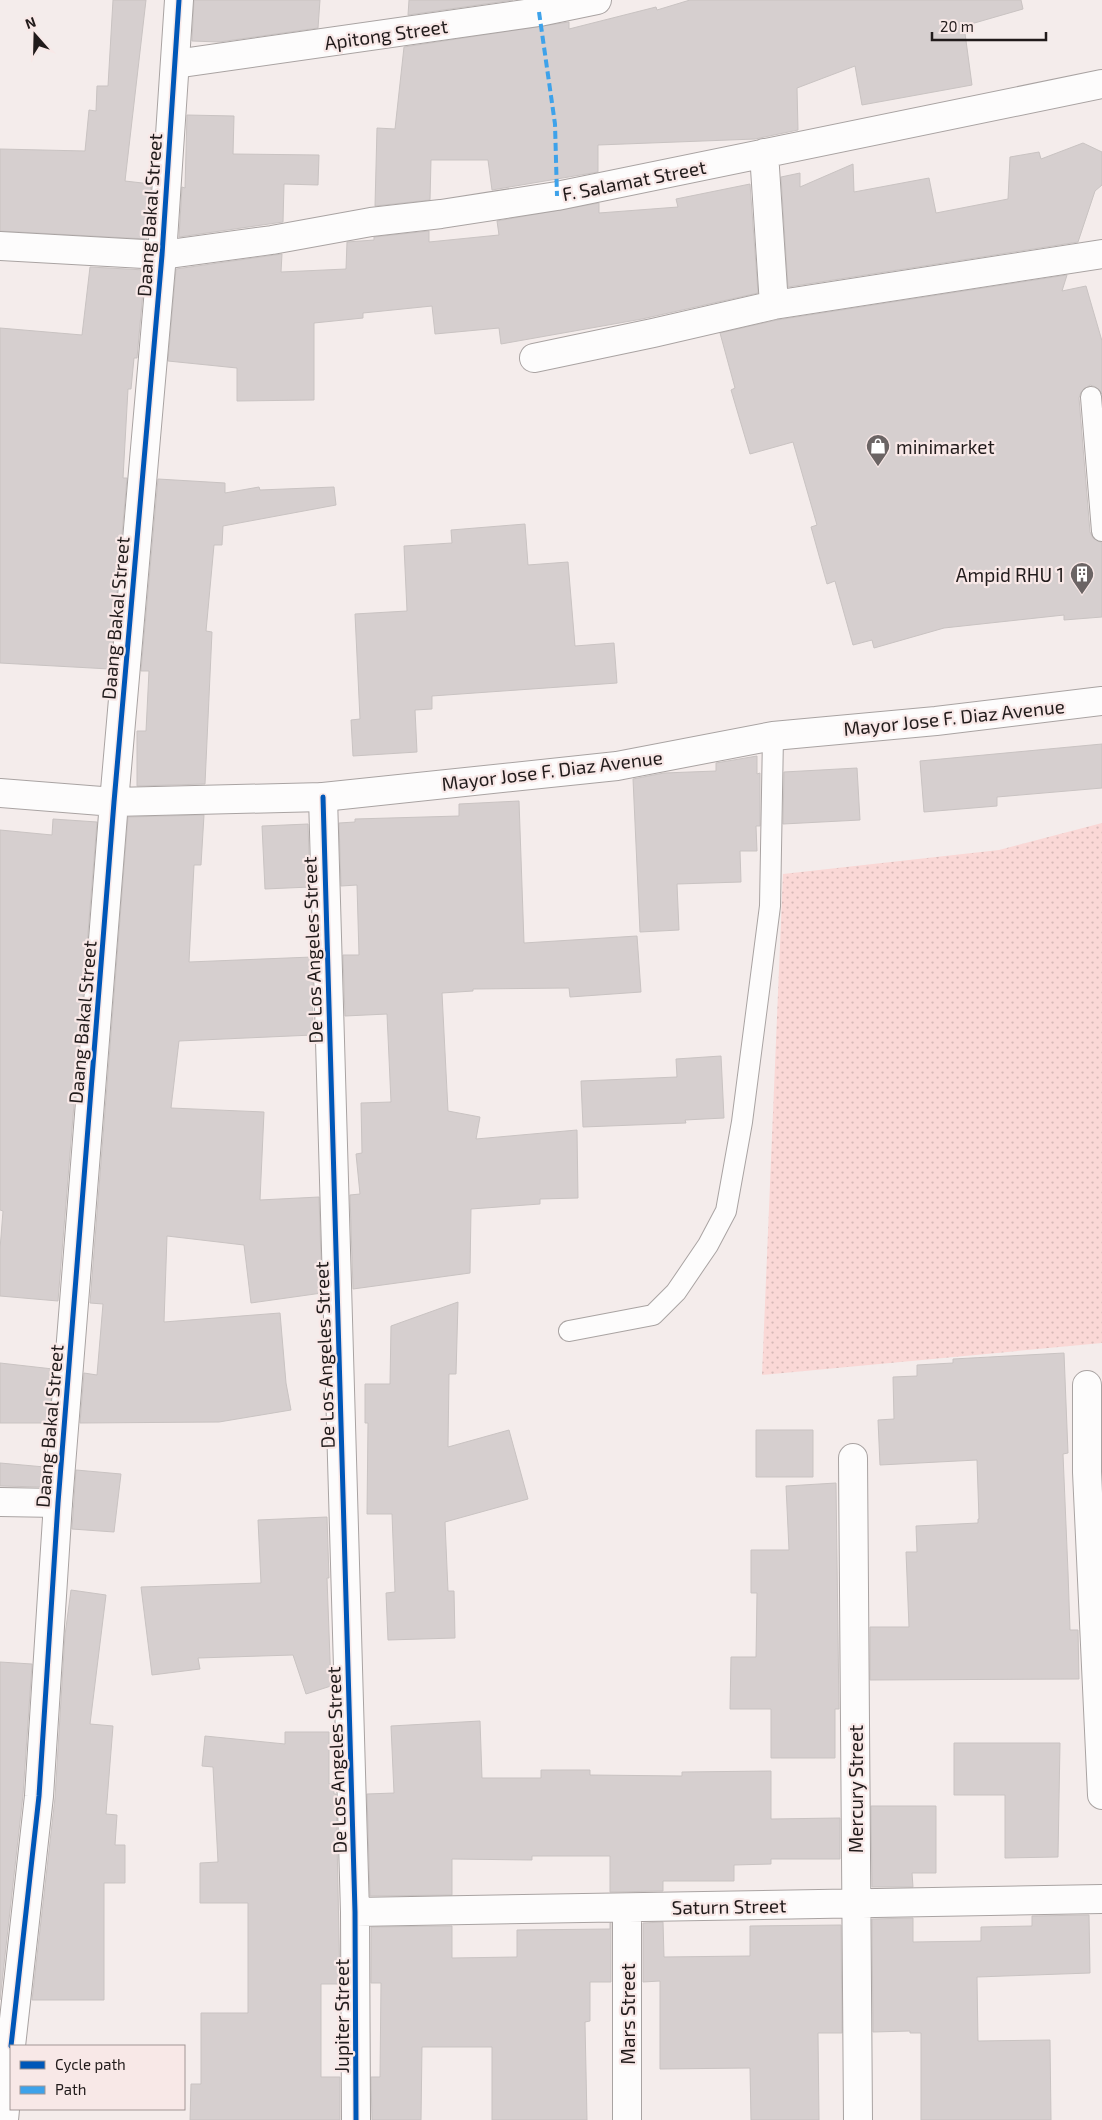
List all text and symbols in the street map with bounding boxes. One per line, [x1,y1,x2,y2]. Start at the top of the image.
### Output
north arrow [10,10,60,60]
scale bar [932,10,1046,42]
text: N [23,13,38,32]
street label: Apitong Street [323,14,449,54]
text: 20 m [940,17,974,35]
street label: Daang Bakal Street [132,132,166,298]
street label: F. Salamat Street [560,155,708,205]
shop icon: minimarket [865,433,891,467]
place label: minimarket [896,435,995,458]
street label: Daang Bakal Street [96,535,134,701]
building icon: Ampid RHU 1 [1069,561,1095,595]
place label: Ampid RHU 1 [956,563,1064,586]
street label: Mayor Jose F. Diaz Avenue [842,694,1066,740]
street label: Mayor Jose F. Diaz Avenue [440,745,664,795]
street label: De Los Angeles Street [297,856,327,1044]
street label: Daang Bakal Street [63,939,101,1105]
street label: De Los Angeles Street [309,1261,339,1449]
street label: Daang Bakal Street [30,1343,68,1509]
street label: De Los Angeles Street [321,1666,351,1854]
street label: Mercury Street [844,1725,867,1853]
street label: Saturn Street [671,1893,787,1919]
street label: Jupiter Street [330,1959,353,2073]
street label: Mars Street [616,1963,639,2065]
legend [10,2045,185,2110]
text: Cycle path [55,2055,126,2073]
text: Path [55,2080,86,2098]

